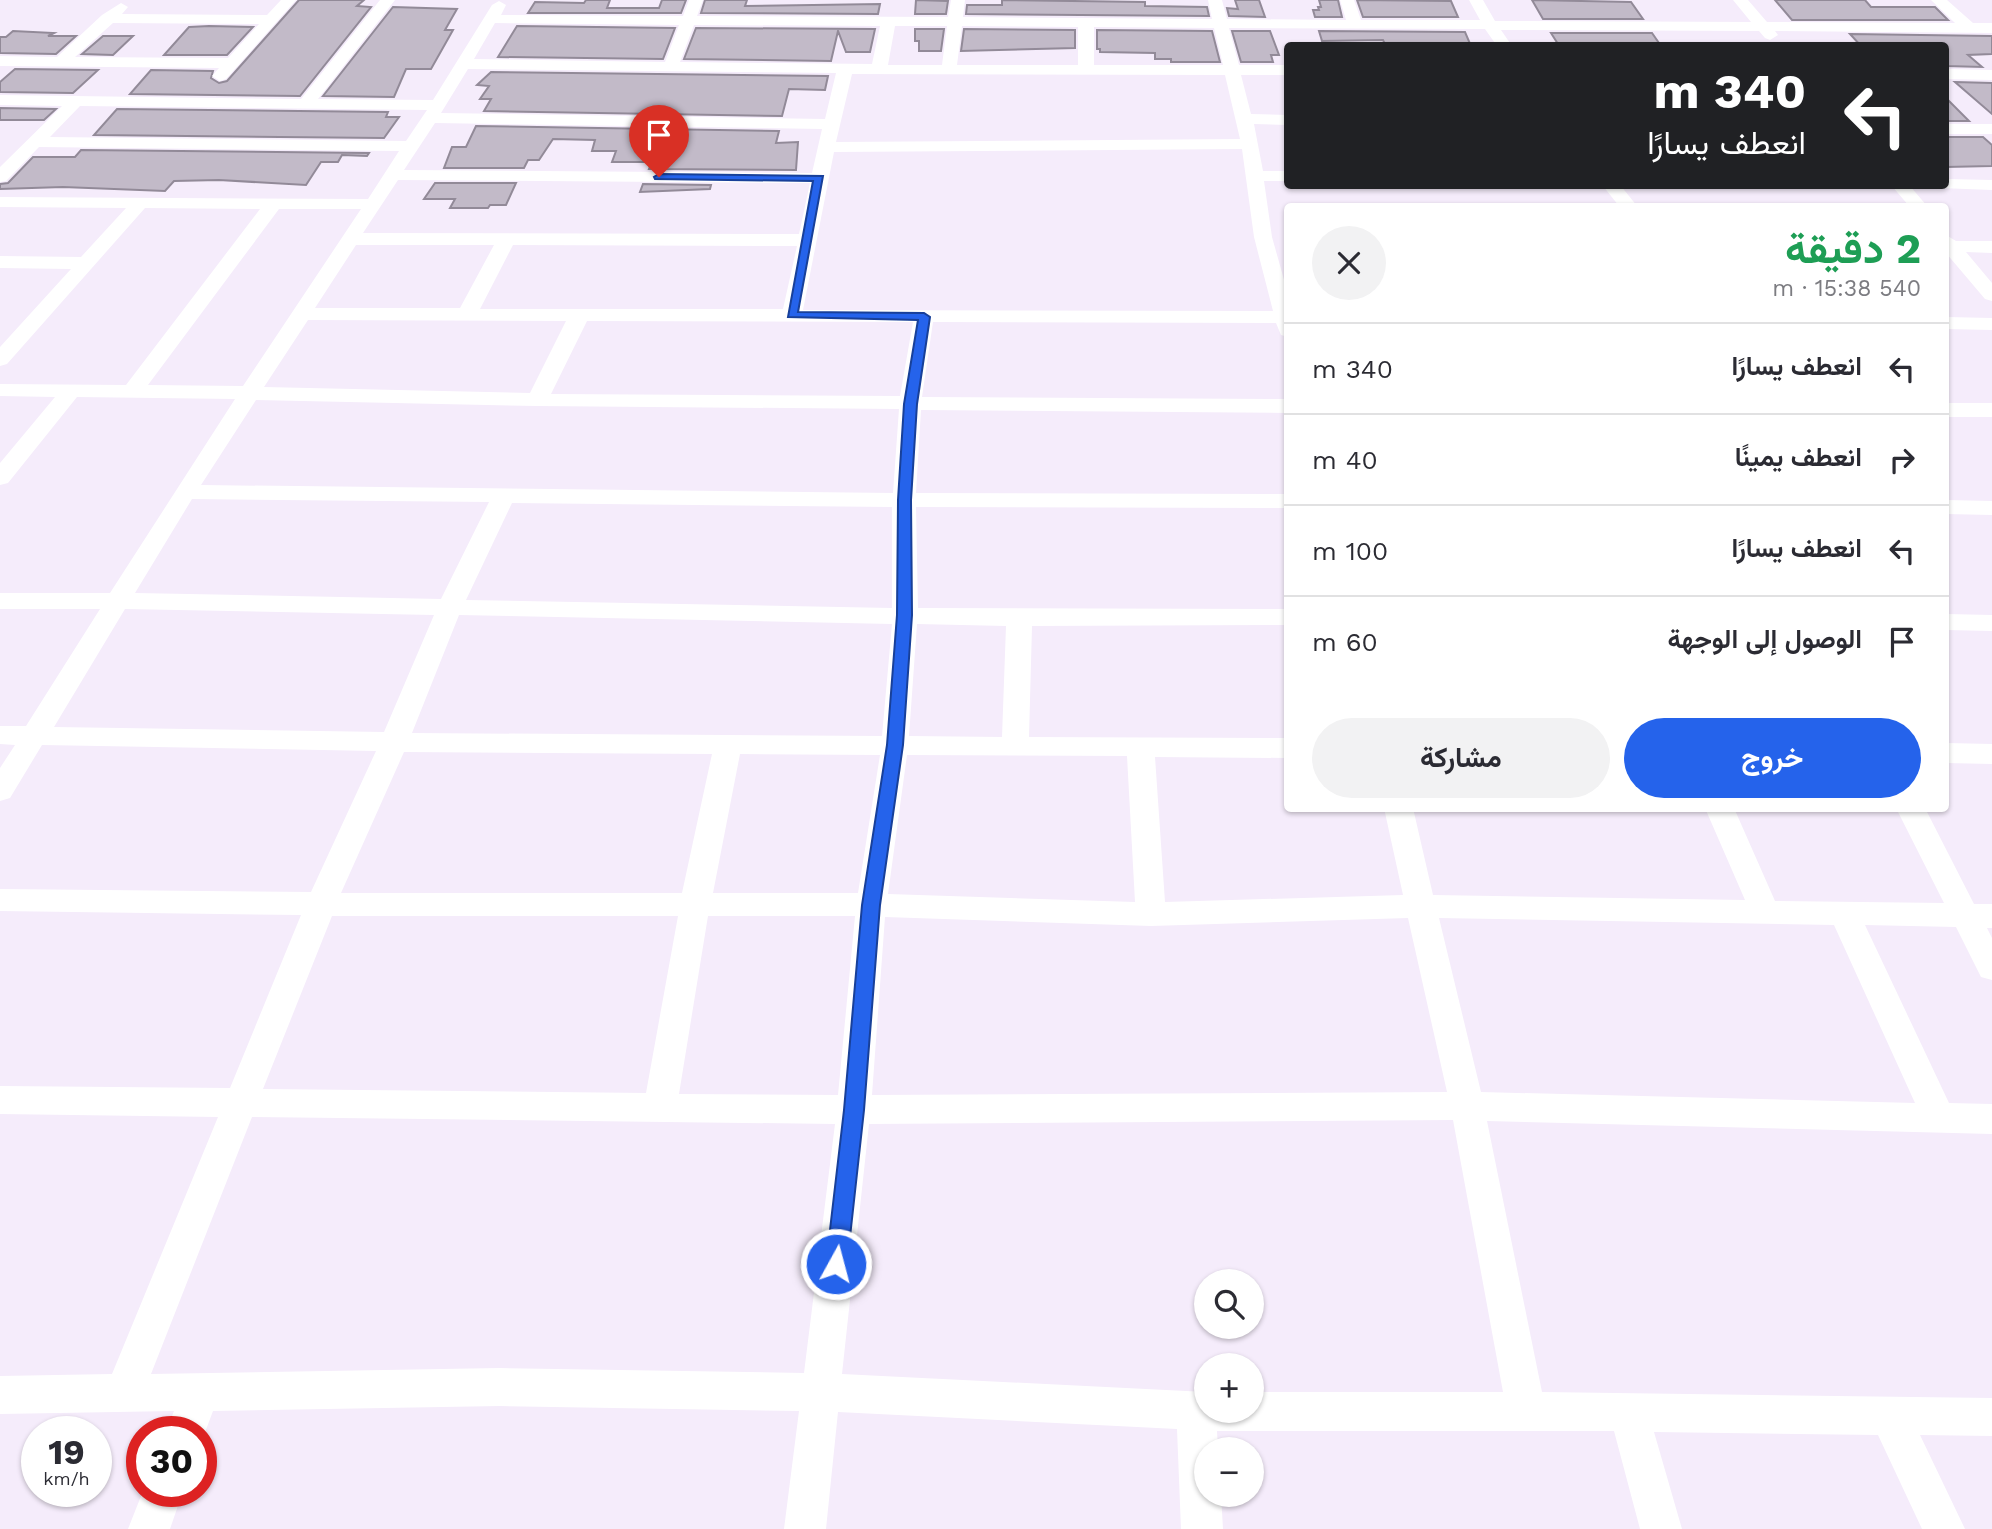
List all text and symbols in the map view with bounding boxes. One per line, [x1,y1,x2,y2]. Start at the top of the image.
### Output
text: 340 m [1654,62,1806,120]
icon: left [1830,70,1921,161]
pin [629,105,689,177]
icon: arrive [640,116,678,154]
text: انعطف يسارًا [1647,124,1806,162]
text: 2 دقيقة [1785,224,1921,273]
button: close [1312,226,1386,300]
text: 540 m · 15:38 [1772,275,1921,302]
icon: left [1883,350,1921,388]
text: انعطف يسارًا [1732,351,1862,381]
text: 340 m [1312,354,1393,384]
icon: right [1883,441,1921,479]
text: انعطف يمينًا [1735,442,1862,472]
text: 40 m [1312,445,1378,475]
icon: left [1883,532,1921,570]
text: انعطف يسارًا [1732,533,1862,563]
text: 100 m [1312,536,1388,566]
icon: arrive [1883,623,1921,661]
text: الوصول إلى الوجهة [1667,624,1862,654]
text: 60 m [1312,627,1378,657]
button: مشاركة [1312,718,1610,798]
button: خروج [1624,718,1921,798]
position arrow [799,1227,873,1301]
map controls [1194,1269,1264,1507]
button: search [1194,1269,1264,1339]
button: + [1194,1353,1264,1423]
speed limit sign: 30 [126,1416,217,1507]
text: 19 [48,1431,85,1473]
button: − [1194,1437,1264,1507]
text: km/h [43,1468,90,1489]

